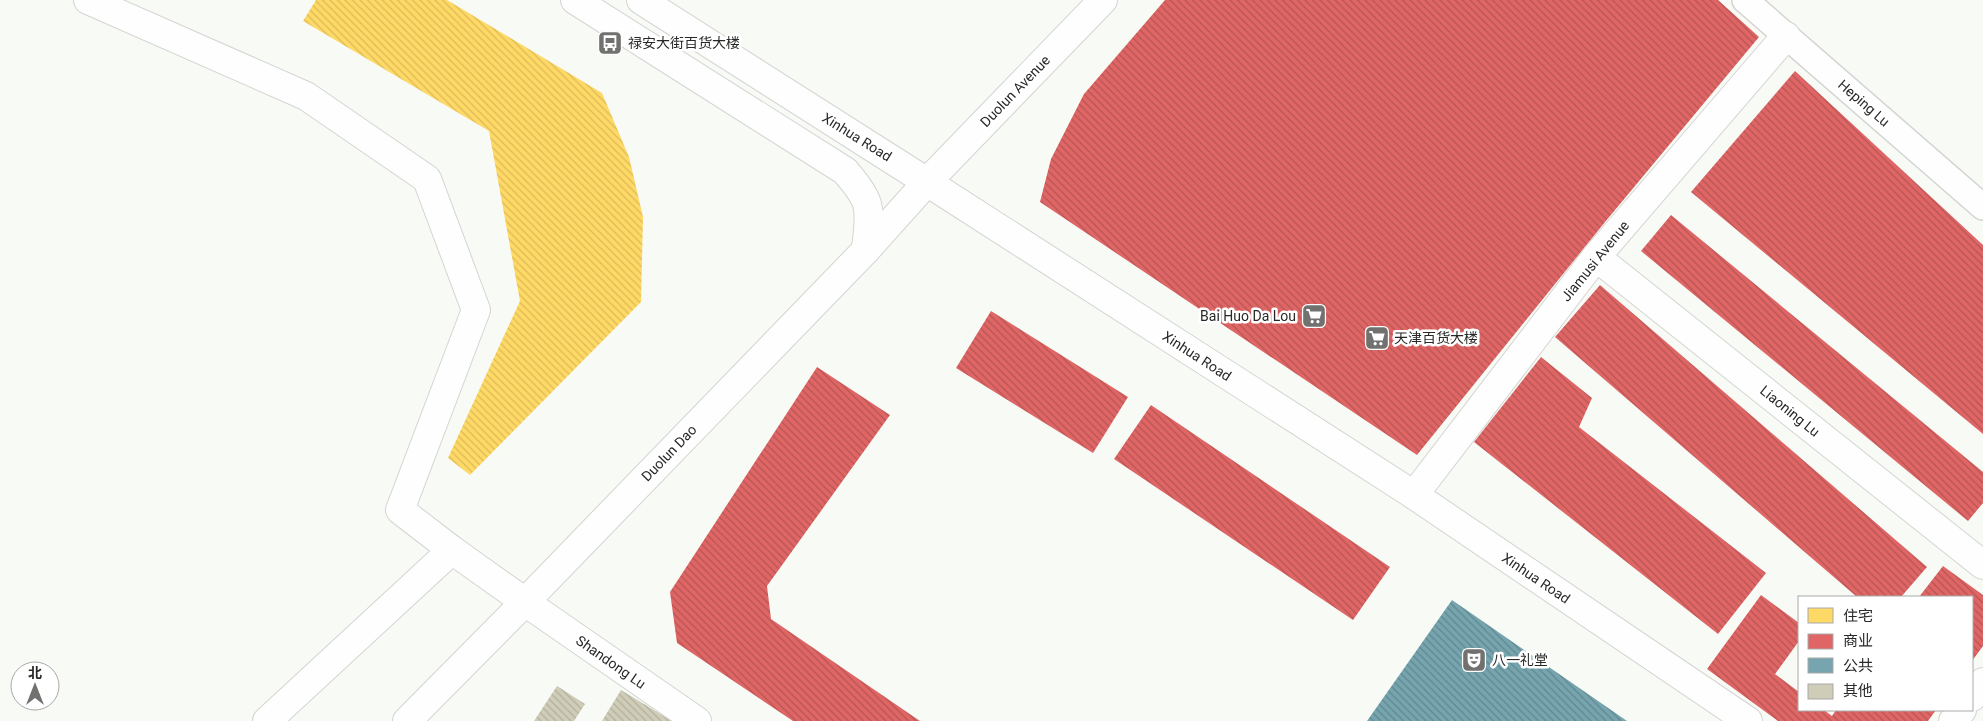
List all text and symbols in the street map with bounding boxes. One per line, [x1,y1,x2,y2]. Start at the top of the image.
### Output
bus stop icon: 禄安大街百货大楼 [597,30,623,56]
place label: 禄安大街百货大楼 [628,35,740,51]
street label: Duolun Avenue [977,52,1053,130]
street label: Heping Lu [1835,76,1893,130]
street label: Xinhua Road [819,109,895,165]
street label: Jiamusi Avenue [1558,218,1632,304]
supermarket icon: Bai Huo Da Lou [1301,303,1327,329]
place label: Bai Huo Da Lou [1200,308,1296,324]
supermarket icon: 天津百货大楼 [1364,325,1390,351]
street label: Xinhua Road [1160,328,1234,384]
place label: 天津百货大楼 [1394,330,1478,346]
street label: Liaoning Lu [1757,382,1823,440]
street label: Duolun Dao [638,422,700,484]
street label: Xinhua Road [1499,549,1573,607]
legend [1798,596,1973,711]
text: 住宅 [1843,607,1873,625]
street label: Shandong Lu [573,632,649,692]
text: 商业 [1843,632,1873,650]
theatre icon: 八一礼堂 [1461,647,1487,673]
place label: 八一礼堂 [1492,652,1548,668]
text: 公共 [1843,657,1873,675]
north arrow [10,661,60,711]
text: 北 [28,665,42,681]
text: 其他 [1843,682,1873,700]

